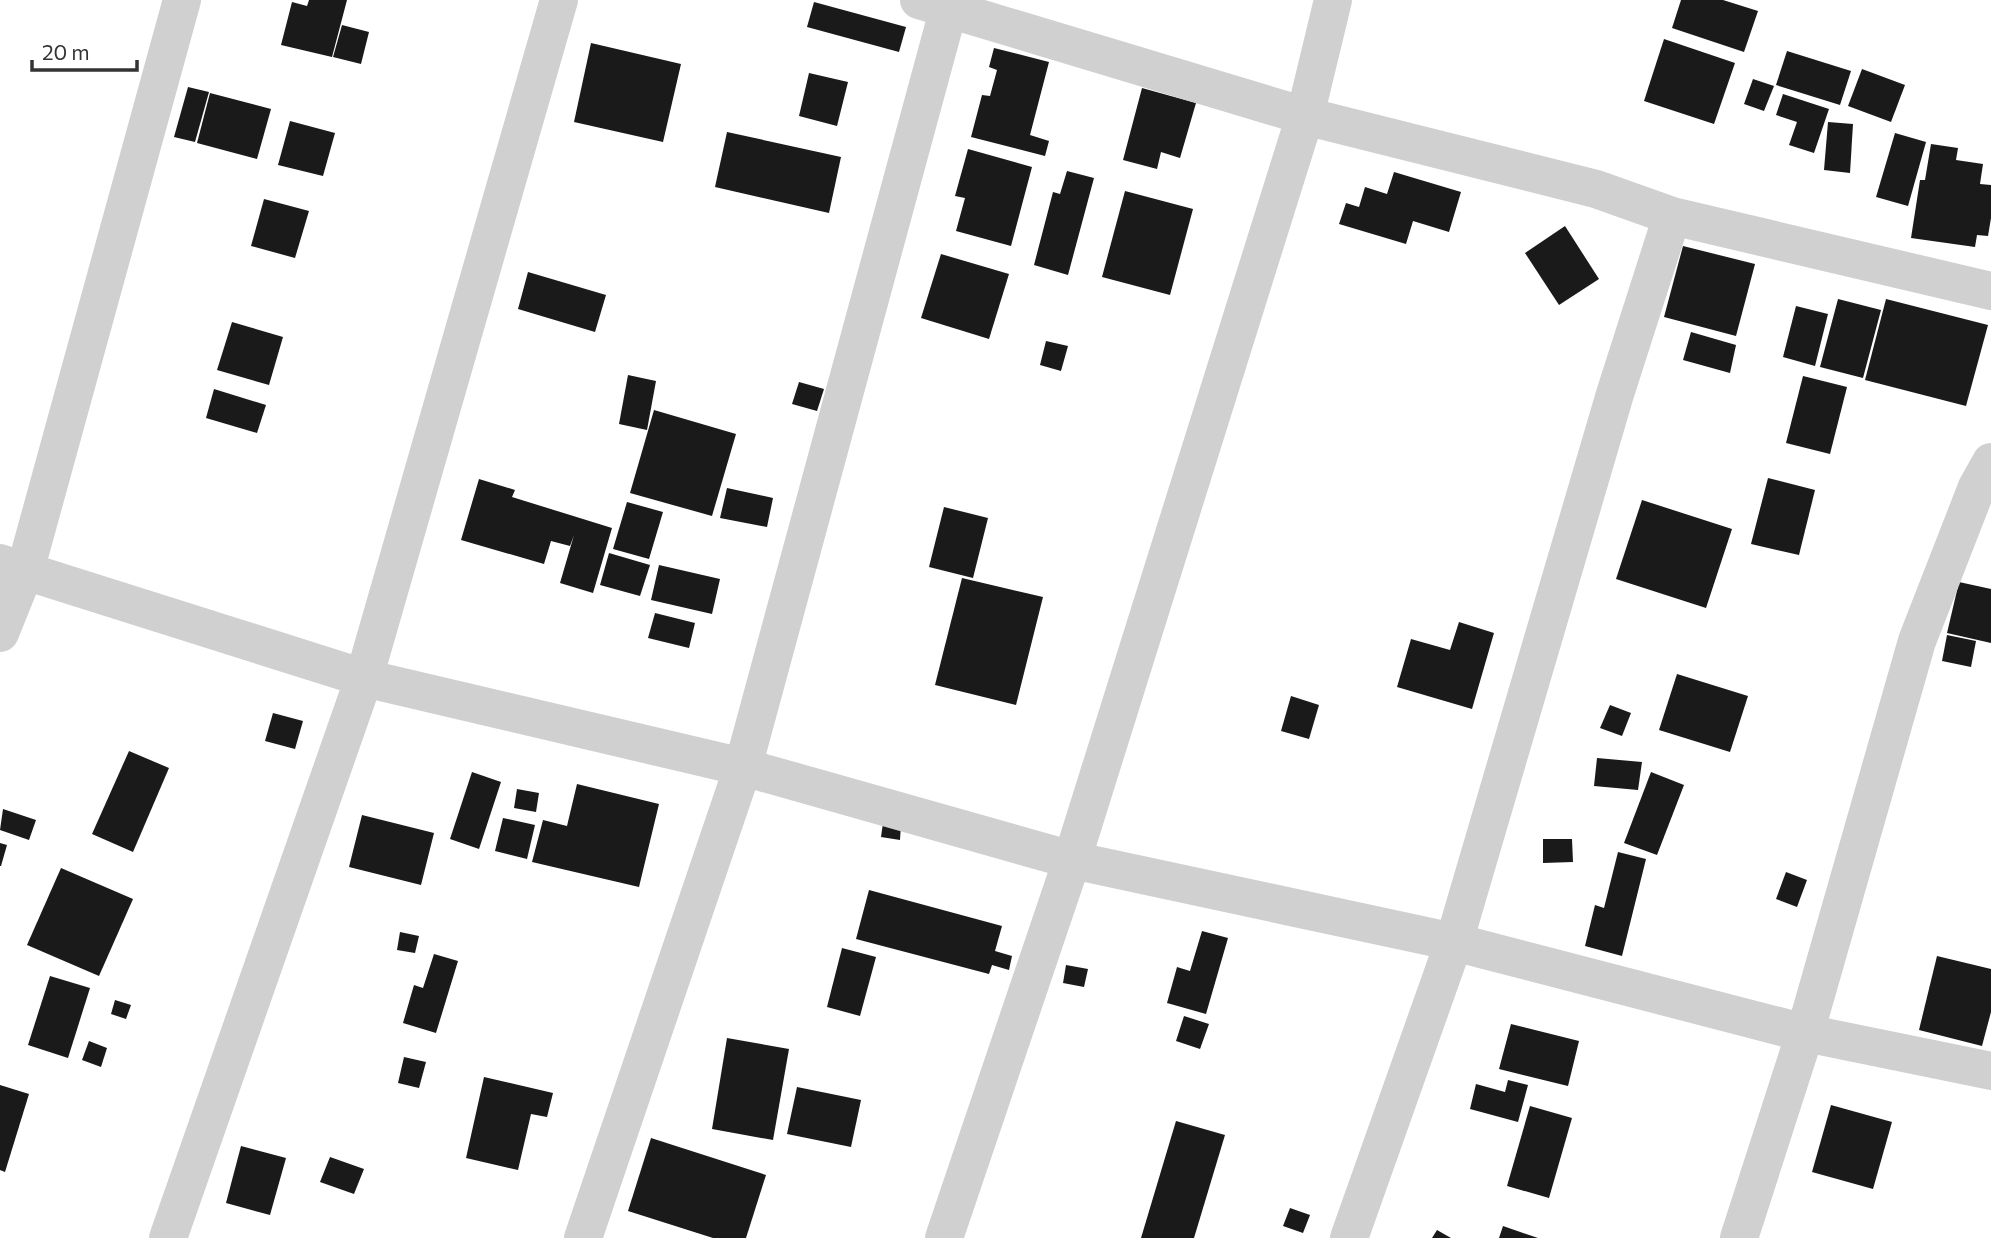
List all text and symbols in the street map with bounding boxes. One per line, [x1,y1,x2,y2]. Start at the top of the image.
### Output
scale bar [32,28,136,72]
text: 20 m [42,39,90,64]

